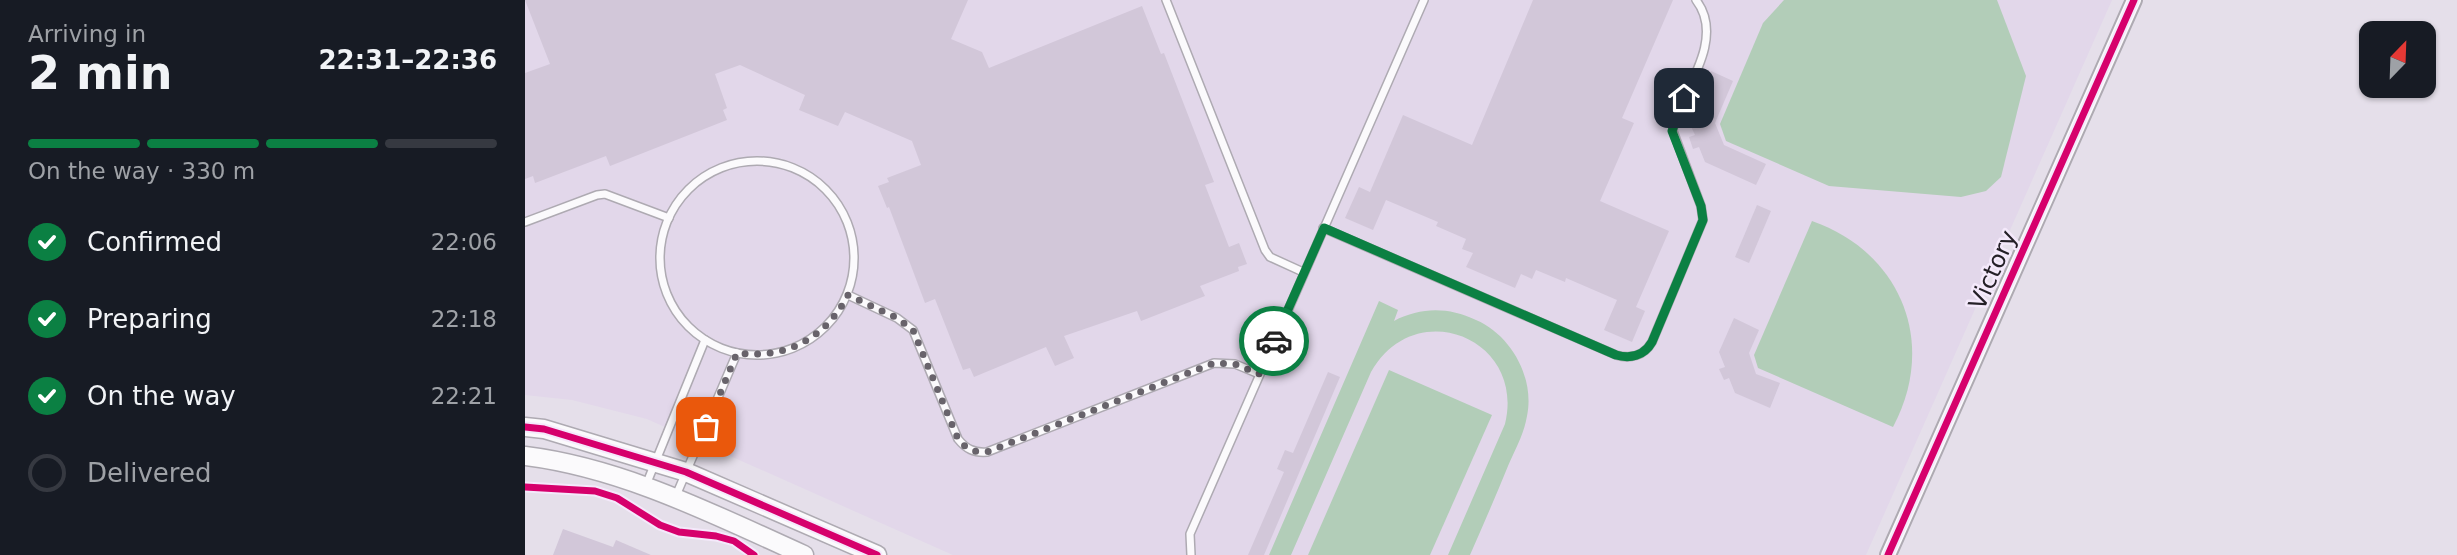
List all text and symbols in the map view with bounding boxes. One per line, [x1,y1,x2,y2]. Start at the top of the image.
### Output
text: Arriving in [28,21,146,47]
north arrow [2359,21,2436,98]
map controls [2359,21,2436,98]
text: 22:31–22:36 [318,45,497,75]
text: 2 min [28,46,172,100]
pin [1654,68,1714,128]
icon: home [1665,79,1703,117]
text: On the way · 330 m [28,158,255,184]
icon: check [28,223,66,261]
street label: Victory [1963,226,2023,314]
text: Confirmed [87,227,222,257]
text: 22:06 [431,229,497,255]
icon: check [28,300,66,338]
text: Preparing [87,304,212,334]
text: 22:18 [431,306,497,332]
courier [1239,306,1309,376]
icon: car [1255,322,1293,360]
icon: check [28,377,66,415]
text: On the way [87,381,236,411]
text: 22:21 [431,383,497,409]
pin [676,397,736,457]
icon: bag [687,408,725,446]
text: Delivered [87,458,211,488]

